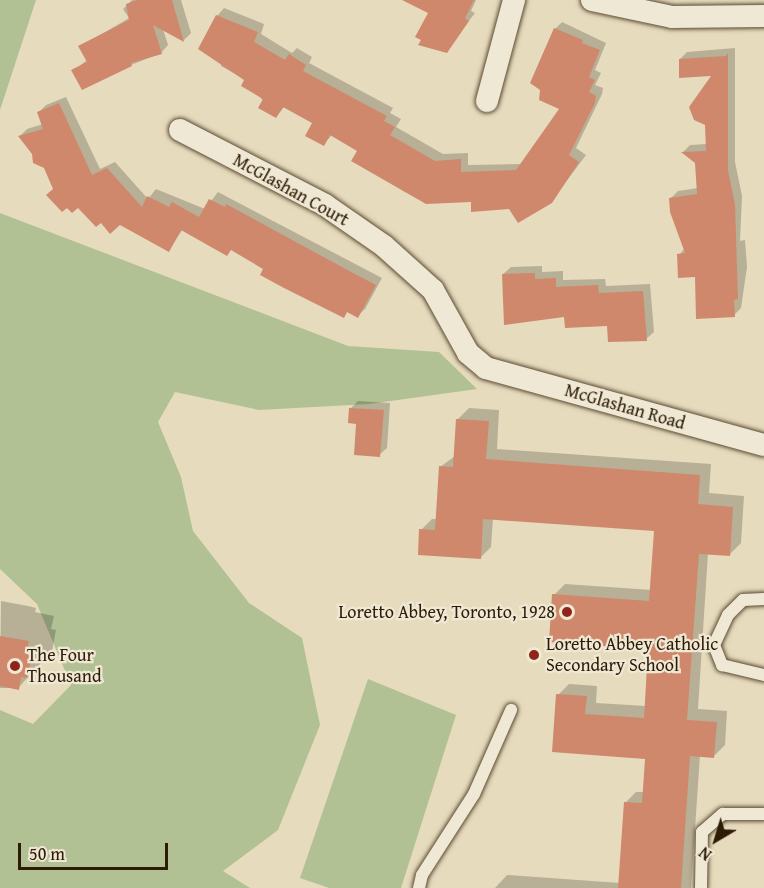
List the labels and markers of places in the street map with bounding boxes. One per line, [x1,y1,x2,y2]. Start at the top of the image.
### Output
place label: Loretto Abbey, Toronto, 1928 [339,601,555,623]
marker: Loretto Abbey, Toronto, 1928 [560,605,574,619]
place label: Loretto Abbey Catholic Secondary School [546,634,718,676]
place label: The Four Thousand [27,645,101,688]
marker: Loretto Abbey Catholic Secondary School [527,648,541,662]
marker: The Four Thousand [8,659,22,673]

